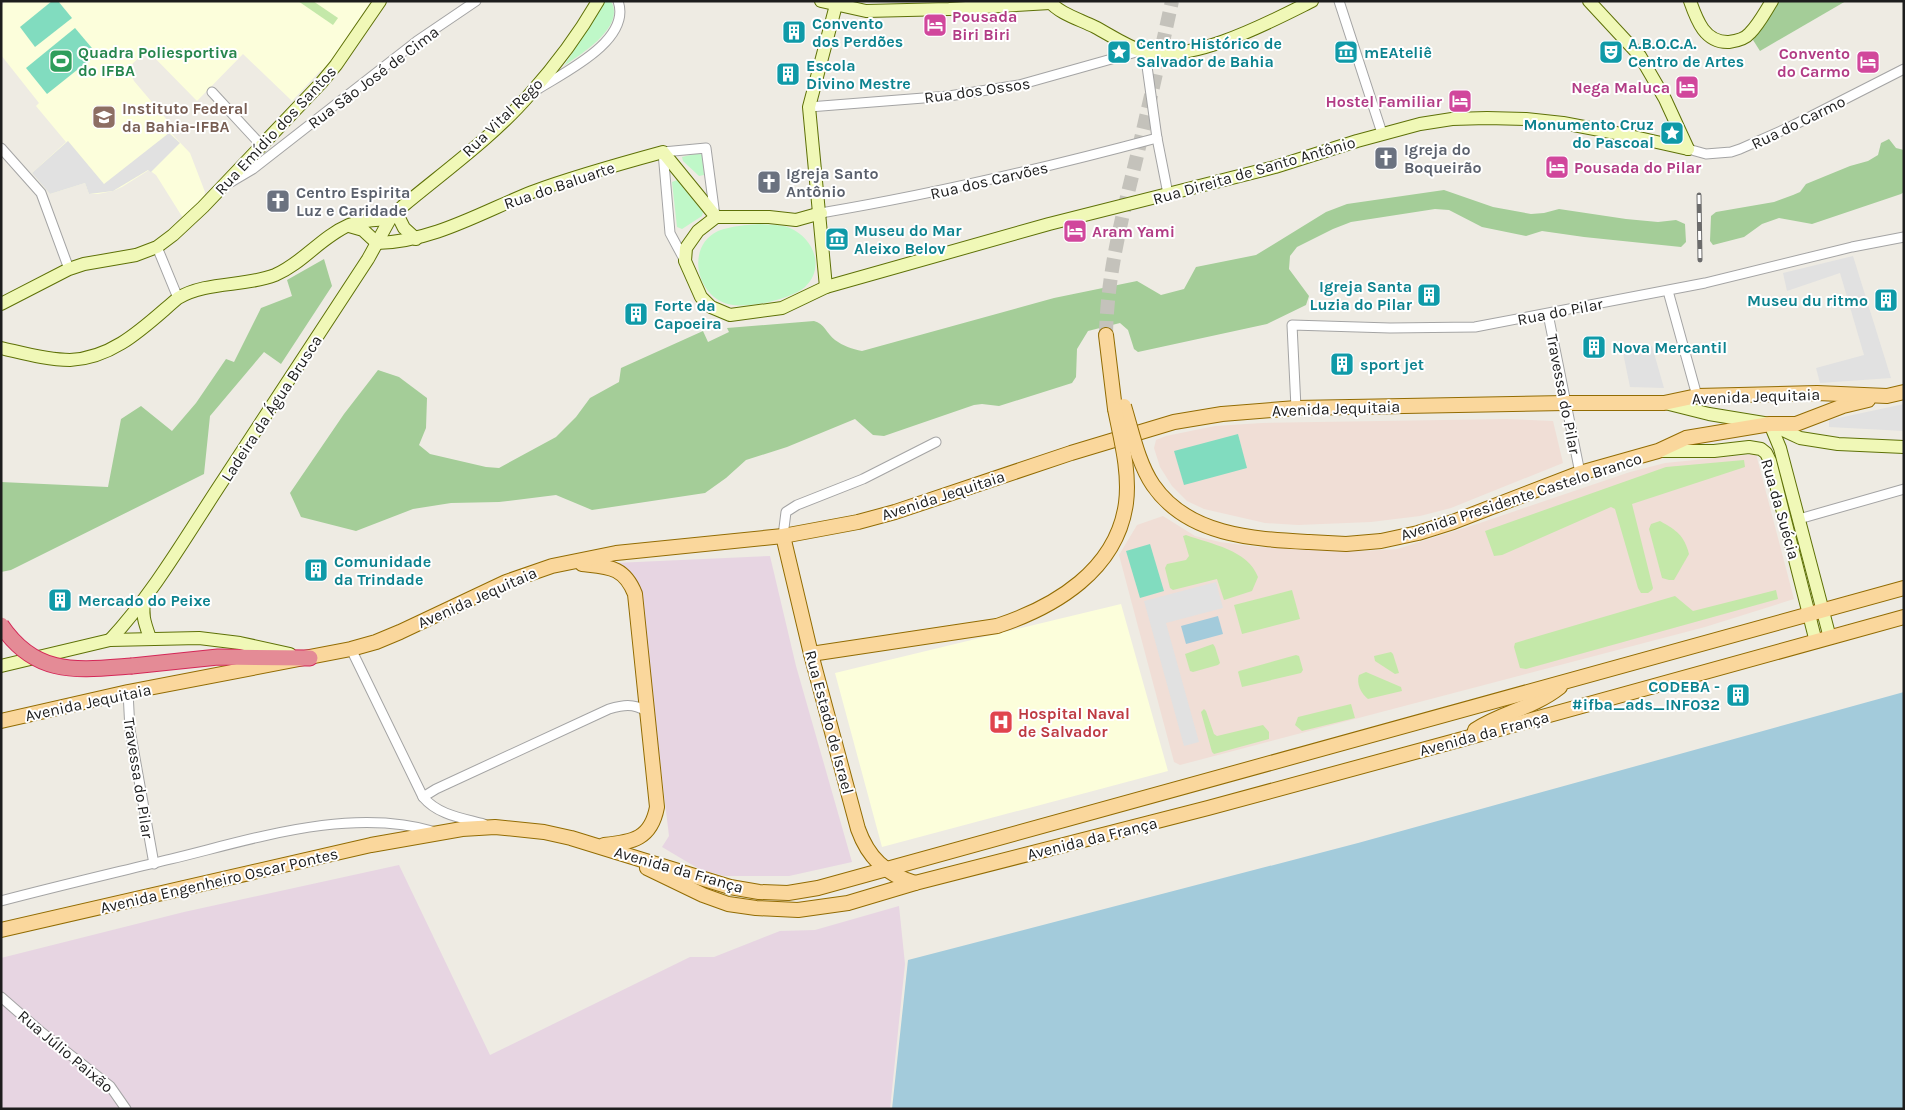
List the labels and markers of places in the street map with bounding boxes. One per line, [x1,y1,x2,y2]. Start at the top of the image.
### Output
place label: Pousada Biri Biri [952,7,1017,44]
hotel icon: Pousada Biri Biri [922,12,948,38]
place label: Convento dos Perdões [812,14,903,51]
building icon: Convento dos Perdões [781,19,807,45]
place label: Centro Histórico de Salvador de Bahia [1136,34,1282,71]
place label: A.B.O.C.A. Centro de Artes [1628,34,1744,71]
place icon: Centro Histórico de Salvador de Bahia [1106,39,1132,65]
museum icon: mEAteliê [1333,39,1359,65]
theatre icon: A.B.O.C.A. Centro de Artes [1598,39,1624,65]
place label: Quadra Poliesportiva do IFBA [78,43,238,80]
place label: mEAteliê [1364,43,1432,62]
place label: Convento do Carmo [1777,44,1850,81]
sports icon: Quadra Poliesportiva do IFBA [48,48,74,74]
hotel icon: Convento do Carmo [1855,49,1881,75]
place label: Escola Divino Mestre [806,56,911,93]
building icon: Escola Divino Mestre [775,61,801,87]
hotel icon: Nega Maluca [1674,74,1700,100]
place label: Nega Maluca [1571,78,1670,97]
hotel icon: Hostel Familiar [1447,88,1473,114]
place label: Hostel Familiar [1326,92,1443,111]
place label: Instituto Federal da Bahia-IFBA [122,99,248,136]
school or university icon: Instituto Federal da Bahia-IFBA [91,104,117,130]
place label: Monumento Cruz do Pascoal [1524,115,1654,152]
place icon: Monumento Cruz do Pascoal [1659,120,1685,146]
place label: Igreja do Boqueirão [1404,140,1482,177]
church icon: Igreja do Boqueirão [1373,145,1399,171]
hotel icon: Pousada do Pilar [1544,154,1570,180]
place label: Pousada do Pilar [1574,158,1702,177]
place label: Igreja Santo Antônio [786,164,879,201]
church icon: Igreja Santo Antônio [756,169,782,195]
place label: Centro Espirita Luz e Caridade [296,183,410,220]
church icon: Centro Espirita Luz e Caridade [265,188,291,214]
hotel icon: Aram Yami [1062,218,1088,244]
place label: Museu do Mar Aleixo Belov [854,221,962,258]
place label: Aram Yami [1092,222,1175,241]
museum icon: Museu do Mar Aleixo Belov [824,226,850,252]
place label: Igreja Santa Luzia do Pilar [1310,277,1413,314]
building icon: Igreja Santa Luzia do Pilar [1416,282,1442,308]
building icon: Museu du ritmo [1873,287,1899,313]
place label: Museu du ritmo [1747,291,1868,310]
place label: Forte da Capoeira [654,296,722,333]
building icon: Forte da Capoeira [623,301,649,327]
building icon: Nova Mercantil [1581,334,1607,360]
place label: Nova Mercantil [1612,338,1727,357]
building icon: sport jet [1329,351,1355,377]
place label: sport jet [1360,355,1424,374]
place label: Comunidade da Trindade [334,552,431,589]
building icon: Comunidade da Trindade [303,557,329,583]
building icon: Mercado do Peixe [47,587,73,613]
place label: Mercado do Peixe [78,591,211,610]
place label: CODEBA - #ifba_ads_INF032 [1572,677,1720,714]
building icon: CODEBA - #ifba_ads_INF032 [1725,682,1751,708]
place label: Hospital Naval de Salvador [1018,704,1130,741]
hospital icon: Hospital Naval de Salvador [988,709,1014,735]

